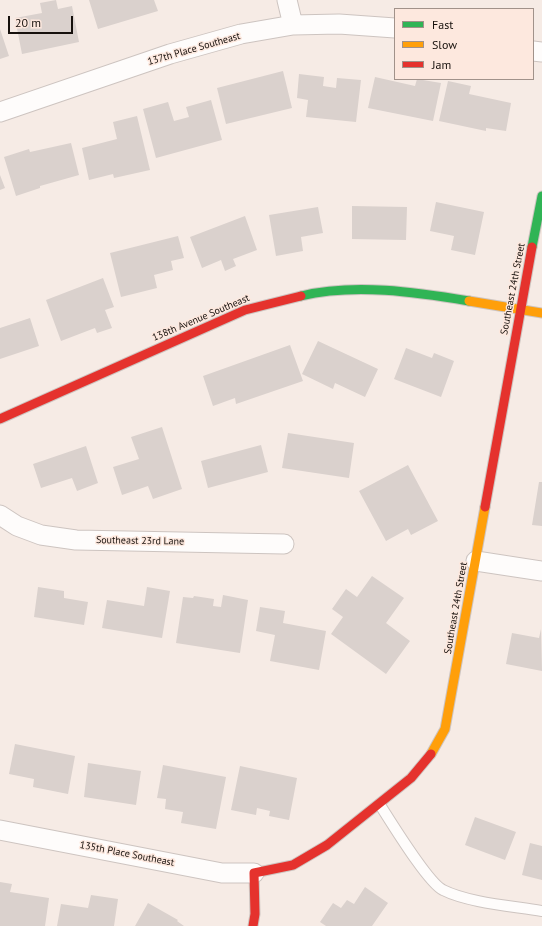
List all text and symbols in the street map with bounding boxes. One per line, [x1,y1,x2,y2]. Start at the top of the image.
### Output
scale bar [10,8,75,34]
legend [394,8,534,80]
text: 20 m [15,15,41,30]
text: Fast [432,17,453,32]
street label: 137th Place Southeast [146,30,242,68]
text: Slow [432,37,457,52]
text: Jam [432,57,451,72]
street label: Southeast 24th Street [498,242,528,336]
street label: 138th Avenue Southeast [151,292,251,344]
street label: Southeast 23rd Lane [96,534,184,548]
street label: Southeast 24th Street [442,561,470,655]
street label: 135th Place Southeast [79,839,175,869]

